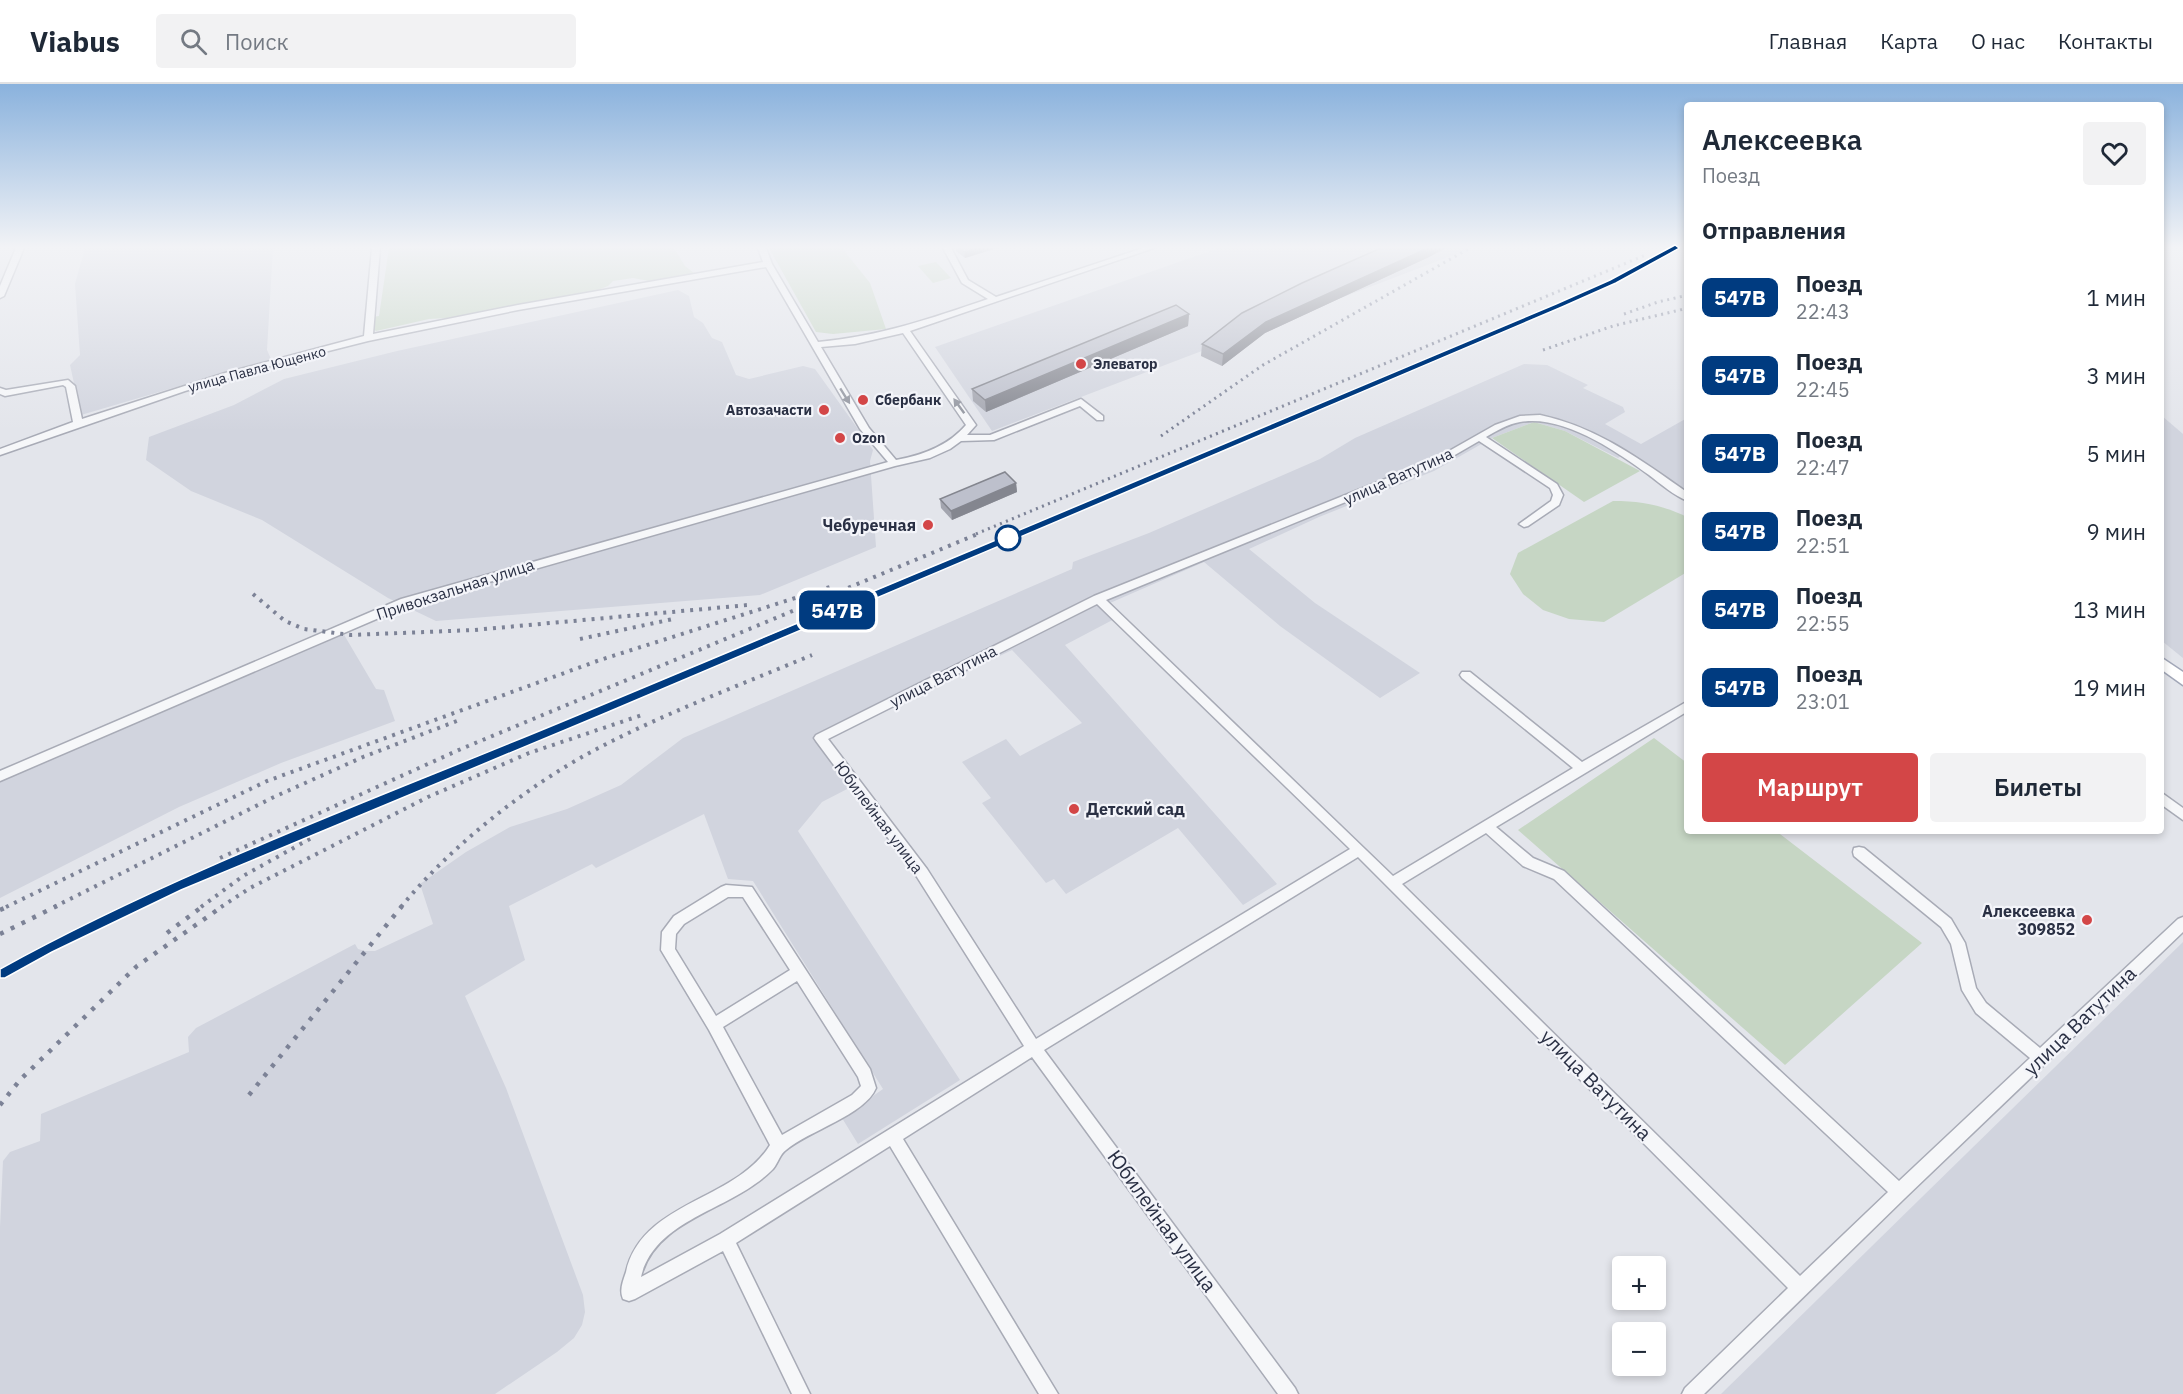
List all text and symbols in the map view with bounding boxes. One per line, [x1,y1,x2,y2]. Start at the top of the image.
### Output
search box [156,14,576,68]
text: Viabus [30,23,120,60]
icon: search [177,25,210,58]
text: Поиск [225,27,289,56]
text: Главная [1769,27,1847,55]
text: Карта [1880,27,1938,55]
text: О нас [1971,27,2025,55]
text: Контакты [2058,27,2153,55]
text: Алексеевка [1702,121,1862,158]
button: heart [2083,122,2146,185]
text: Поезд [1702,162,1760,189]
text: Отправления [1702,216,1846,245]
text: Поезд [1796,269,1862,298]
text: 547В [1714,283,1766,311]
text: 1 мин [2086,283,2146,312]
text: 22:43 [1796,298,1850,325]
street label: улица Павла Ющенко [186,342,328,396]
text: Поезд [1796,347,1862,376]
place label: Элеватор [1093,355,1158,373]
marker: Элеватор [1074,357,1088,371]
text: 547В [1714,361,1766,389]
text: 3 мин [2086,361,2146,390]
text: 22:45 [1796,376,1850,403]
one-way arrow [839,388,850,404]
place label: Сбербанк [875,391,941,409]
marker: Сбербанк [856,393,870,407]
one-way arrow [953,398,965,414]
place label: Автозачасти [726,401,812,419]
marker: Автозачасти [817,403,831,417]
text: Поезд [1796,425,1862,454]
place label: Ozon [852,429,885,447]
marker: Ozon [833,431,847,445]
text: 547В [1714,439,1766,467]
text: 5 мин [2086,439,2146,468]
street label: улица Ватутина [1340,443,1456,509]
text: 22:47 [1796,454,1850,481]
text: Поезд [1796,503,1862,532]
place label: Чебуречная [822,515,916,535]
text: 547В [1714,517,1766,545]
text: 9 мин [2086,517,2146,546]
marker: Чебуречная [921,518,935,532]
unlabelled marker [995,525,1021,551]
text: 22:51 [1796,532,1850,559]
street label: Привокзальная улица [373,554,537,624]
text: Поезд [1796,581,1862,610]
line badge: 547В [795,590,879,630]
text: 547В [1714,595,1766,623]
text: 13 мин [2073,595,2146,624]
text: 547В [811,596,863,624]
text: 22:55 [1796,610,1850,637]
street label: улица Ватутина [886,640,1000,712]
text: Поезд [1796,659,1862,688]
text: 547В [1714,673,1766,701]
text: 19 мин [2073,673,2146,702]
text: 23:01 [1796,688,1850,715]
button: Маршрут [1702,753,1918,822]
button: Билеты [1930,753,2146,822]
street label: Юбилейная улица [830,757,928,878]
place label: Детский сад [1086,799,1185,819]
marker: Детский сад [1067,802,1081,816]
place label: Алексеевка 309852 [1982,901,2075,939]
marker: Алексеевка 309852 [2080,913,2094,927]
street label: улица Ватутина [2017,960,2142,1081]
street label: улица Ватутина [1535,1023,1658,1146]
street label: Юбилейная улица [1102,1144,1223,1297]
map controls [1612,1256,1666,1376]
button: + [1612,1256,1666,1310]
button: − [1612,1322,1666,1376]

